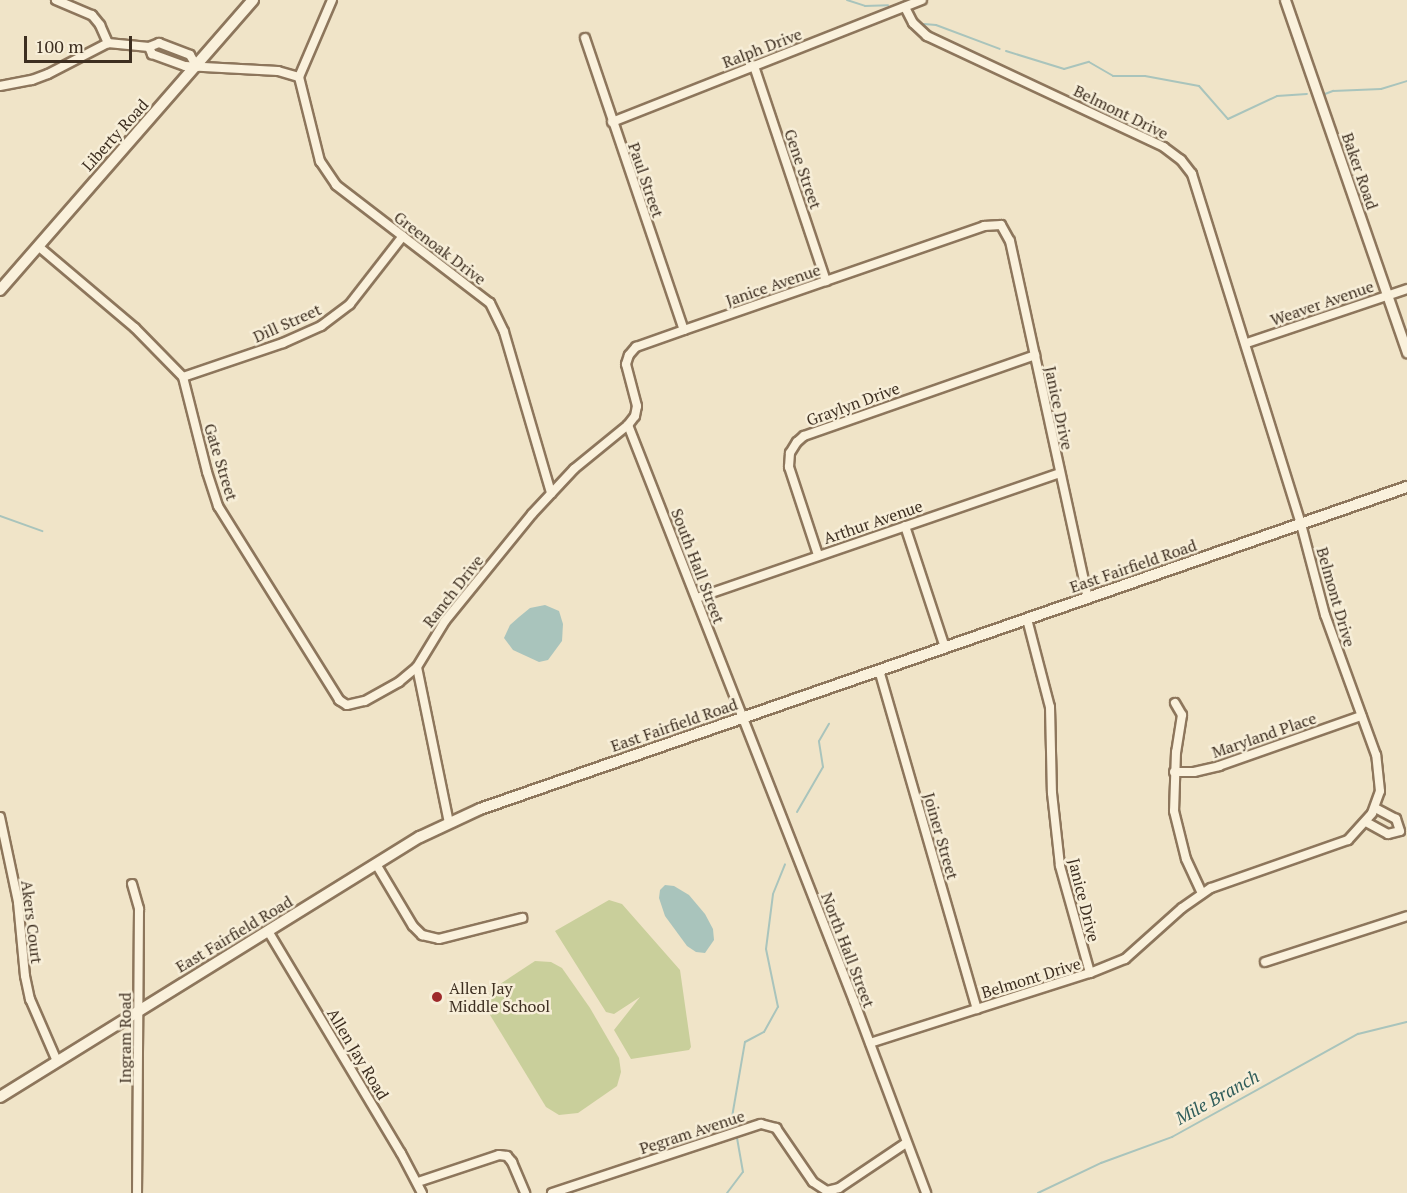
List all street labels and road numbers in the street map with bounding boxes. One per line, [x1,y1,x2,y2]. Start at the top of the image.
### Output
street label: Ralph Drive [720,24,804,72]
street label: Belmont Drive [1071,81,1171,143]
street label: Liberty Road [78,95,152,175]
street label: Gene Street [780,127,826,211]
street label: Baker Road [1338,130,1382,212]
street label: Paul Street [624,140,668,220]
street label: Greenoak Drive [390,207,490,289]
street label: Janice Avenue [723,260,823,310]
street label: Weaver Avenue [1268,276,1376,330]
street label: Dill Street [250,300,324,346]
street label: Janice Drive [1041,364,1077,452]
street label: Graylyn Drive [804,378,902,430]
street label: Gate Street [200,421,242,503]
street label: Arthur Avenue [821,496,925,548]
street label: South Hall Street [667,506,729,626]
street label: East Fairfield Road [1067,535,1199,597]
street label: Belmont Drive [1313,545,1359,649]
street label: Ranch Drive [419,551,487,631]
street label: East Fairfield Road [608,694,740,756]
street label: Maryland Place [1209,708,1319,762]
street label: Joiner Street [919,790,963,882]
street label: Janice Drive [1064,856,1104,944]
street label: Akers Court [17,879,47,965]
street label: North Hall Street [817,890,879,1010]
street label: East Fairfield Road [172,892,296,976]
street label: Belmont Drive [979,954,1083,1002]
street label: Ingram Road [115,992,135,1084]
street label: Allen Jay Road [323,1005,393,1103]
street label: Pegram Avenue [637,1106,747,1158]

